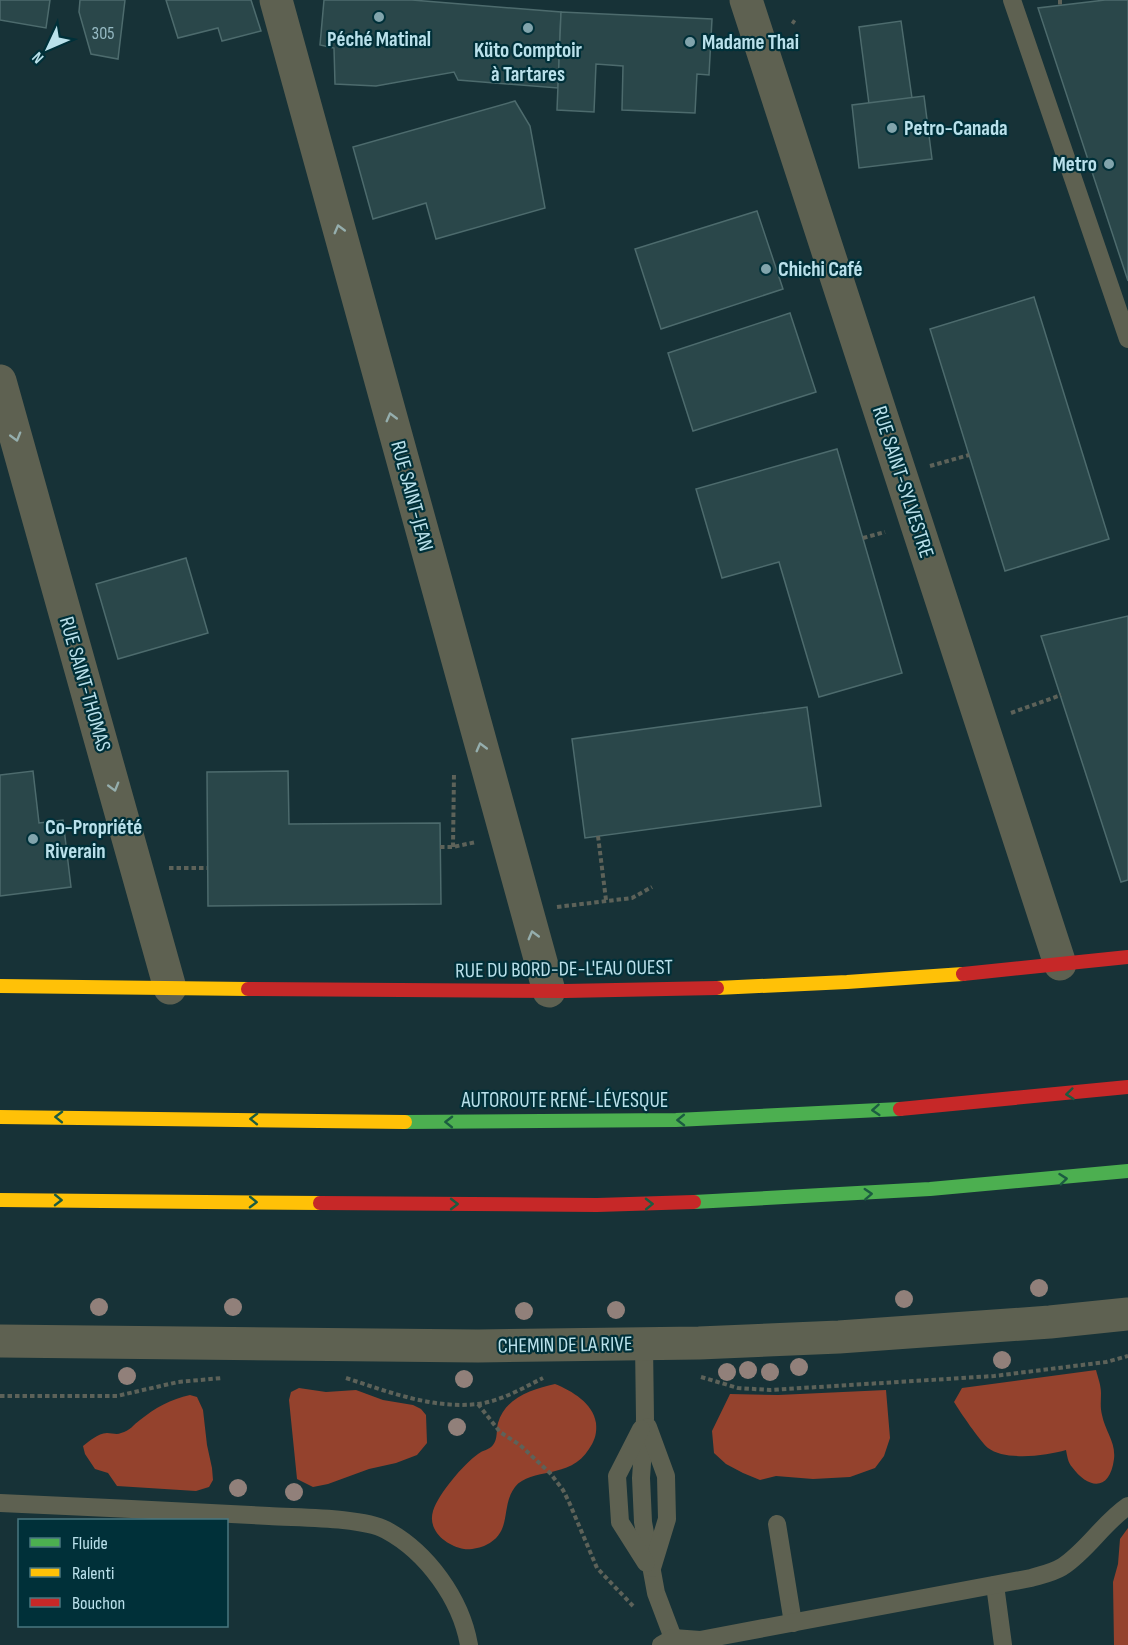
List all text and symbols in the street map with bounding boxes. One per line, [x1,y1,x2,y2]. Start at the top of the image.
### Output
marker: Péché Matinal [372,10,386,24]
north arrow [18,18,78,78]
marker: Küto Comptoir à Tartares [521,21,535,35]
house number: 305 [92,23,114,44]
place label: Péché Matinal [327,27,431,52]
place label: Madame Thai [702,30,799,55]
marker: Madame Thai [683,35,697,49]
place label: Küto Comptoir à Tartares [474,38,583,87]
text: N [28,48,48,67]
place label: Petro-Canada [904,116,1008,141]
marker: Petro-Canada [885,121,899,135]
place label: Metro [1052,152,1097,177]
marker: Metro [1102,157,1116,171]
one-way arrow [334,224,346,235]
place label: Chichi Café [778,257,862,282]
marker: Chichi Café [759,262,773,276]
street label: RUE SAINT-SYLVESTRE [867,403,939,561]
one-way arrow [385,412,398,422]
one-way arrow [9,431,21,442]
street label: RUE SAINT-JEAN [385,438,439,554]
street label: RUE SAINT-THOMAS [54,614,116,754]
one-way arrow [476,742,488,753]
one-way arrow [107,781,119,791]
place label: Co-Propriété Riverain [45,815,142,864]
marker: Co-Propriété Riverain [26,832,40,846]
one-way arrow [528,930,540,941]
street label: RUE DU BORD-DE-L'EAU OUEST [455,955,674,983]
one-way arrow [1065,1087,1074,1100]
street label: AUTOROUTE RENÉ-LÉVESQUE [461,1088,668,1113]
one-way arrow [871,1104,880,1117]
one-way arrow [54,1111,63,1123]
one-way arrow [249,1113,258,1126]
one-way arrow [676,1114,685,1126]
one-way arrow [444,1115,453,1128]
one-way arrow [1058,1173,1067,1186]
one-way arrow [864,1187,873,1200]
one-way arrow [54,1194,63,1206]
one-way arrow [249,1196,258,1208]
one-way arrow [449,1197,458,1210]
one-way arrow [644,1198,653,1210]
street label: CHEMIN DE LA RIVE [497,1331,633,1359]
legend [18,1519,228,1627]
text: Fluide [72,1533,108,1554]
text: Ralenti [72,1563,114,1584]
text: Bouchon [72,1593,125,1614]

